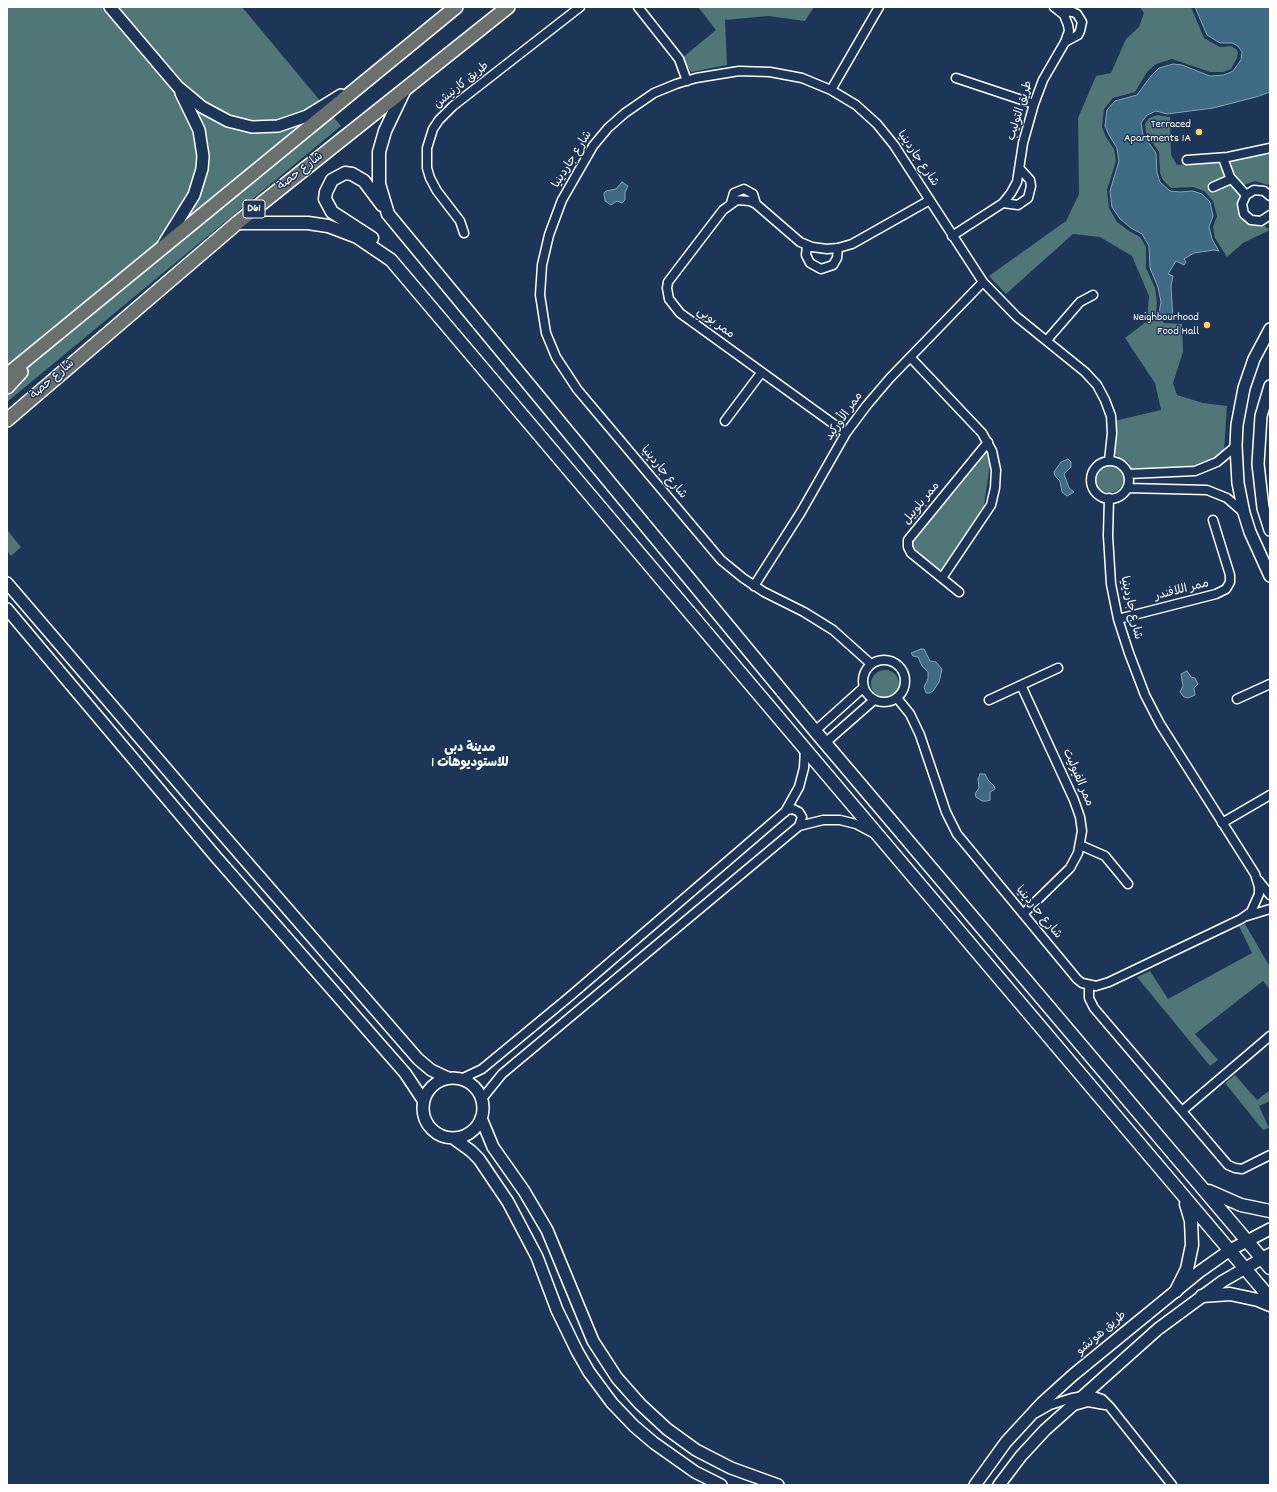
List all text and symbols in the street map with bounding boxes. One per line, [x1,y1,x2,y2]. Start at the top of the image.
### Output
street label: طريق كارنيشن [432,59,492,113]
street label: طريق التوليب [1005,79,1037,143]
place label: Terraced Apartments 1A [1124,118,1191,146]
marker: Terraced Apartments 1A [1194,127,1204,137]
street label: شارع جاردينيا [893,128,941,190]
street label: شارع جاردينيا [550,129,596,191]
street label: شارع حصة [275,150,327,194]
road number: D61 [243,200,265,218]
street label: ممر بوبي [693,305,737,343]
place label: Neighbourhood Food Hall [1133,311,1199,339]
marker: Neighbourhood Food Hall [1202,320,1212,330]
street label: شارع حصة [28,357,78,403]
street label: ممر الأوركيد [823,390,867,444]
street label: شارع جاردينيا [637,444,689,502]
street label: ممر بلوبيل [900,480,944,528]
street label: شارع جاردينيا [1116,575,1144,641]
street label: ممر اللافندر [1153,577,1211,605]
district label: مدينة دبي للاستوديوهات 1 [431,741,509,772]
street label: ممر الفيوليت [1058,747,1096,809]
street label: شارع جاردينيا [1012,884,1064,942]
street label: طريق هونشو [1074,1309,1130,1359]

